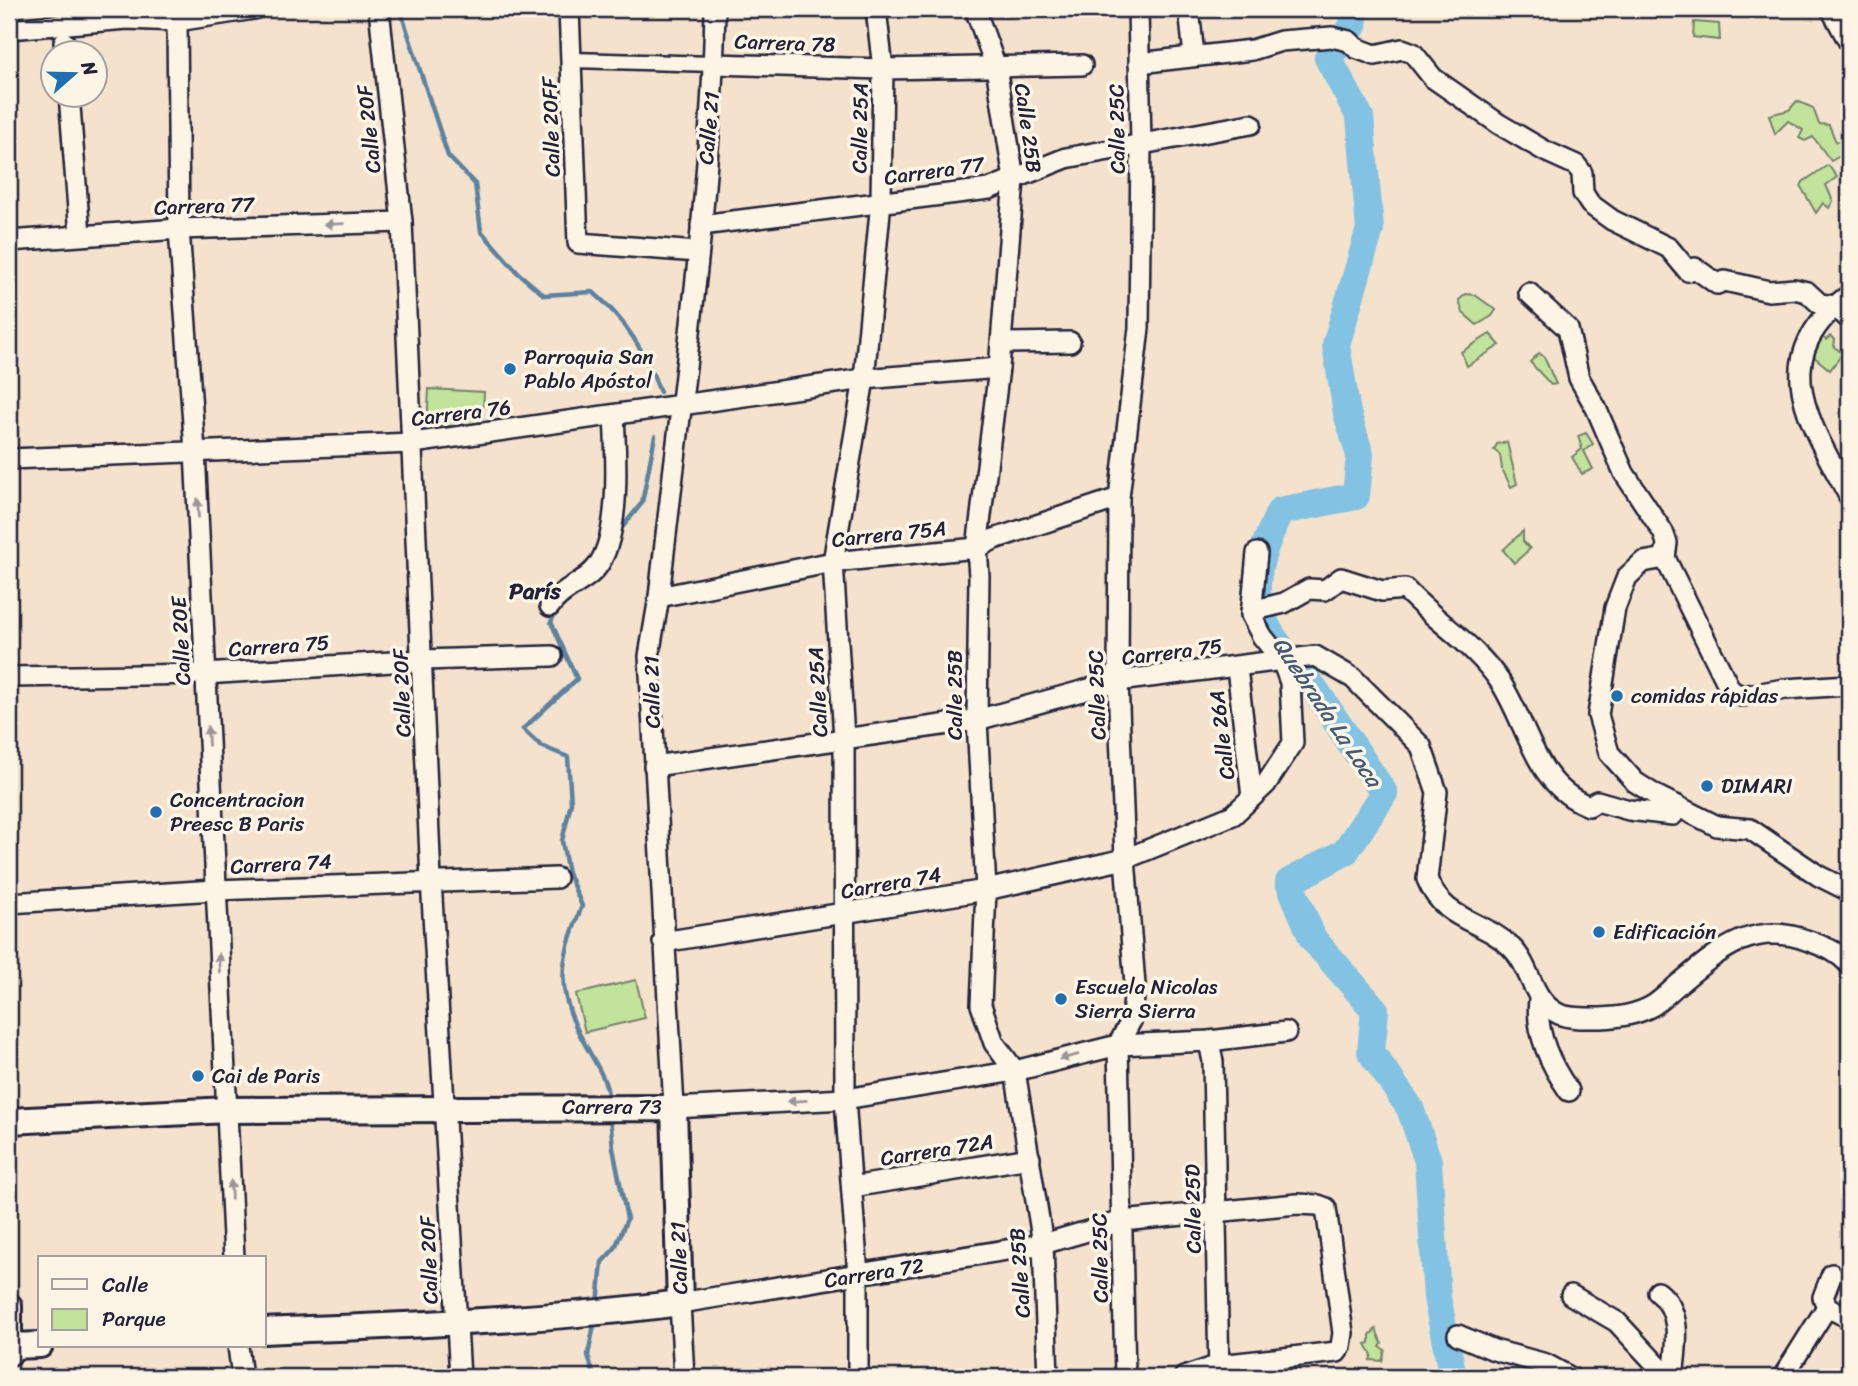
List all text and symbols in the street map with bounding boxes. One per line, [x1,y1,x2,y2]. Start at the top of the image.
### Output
street label: Carrera 78 [734,22,836,64]
north arrow [38,38,108,108]
text: N [71,56,108,81]
street label: Calle 20FF [530,75,572,178]
street label: Calle 20F [345,81,393,175]
street label: Calle 25B [1003,81,1053,175]
street label: Calle 25A [840,82,880,174]
street label: Calle 25C [1097,84,1137,174]
street label: Calle 21 [687,90,731,166]
street label: Carrera 77 [882,145,988,197]
street label: Carrera 77 [153,185,257,227]
one-way arrow [322,219,344,230]
place label: Parroquia San Pablo Apóstol [524,338,654,400]
marker: Parroquia San Pablo Apóstol [502,361,518,377]
street label: Carrera 76 [409,388,513,438]
one-way arrow [192,497,203,519]
street label: Carrera 75A [830,509,948,559]
district label: París [509,571,561,612]
street label: Calle 20E [160,594,202,686]
street label: Carrera 75 [227,624,331,668]
street label: Carrera 75 [1120,627,1225,677]
water label: Quebrada La Loca [1261,628,1394,798]
street label: Calle 20F [381,646,423,738]
street label: Calle 25A [797,646,839,738]
street label: Calle 25C [1076,649,1118,741]
street label: Calle 25B [936,650,974,740]
street label: Calle 21 [632,655,672,729]
place label: comidas rápidas [1631,677,1778,715]
street label: Calle 26A [1198,688,1246,782]
marker: comidas rápidas [1609,688,1625,704]
one-way arrow [203,724,214,746]
place label: DIMARI [1721,767,1793,805]
marker: DIMARI [1699,778,1715,794]
place label: Concentracion Preesc B Paris [170,781,305,843]
marker: Concentracion Preesc B Paris [148,804,164,820]
street label: Carrera 74 [229,842,333,886]
street label: Carrera 74 [838,855,944,911]
place label: Edificación [1613,913,1716,951]
marker: Edificación [1591,924,1607,940]
one-way arrow [214,952,225,974]
place label: Escuela Nicolas Sierra Sierra [1075,968,1218,1030]
marker: Escuela Nicolas Sierra Sierra [1053,991,1069,1007]
one-way arrow [1058,1052,1080,1063]
place label: Cai de Paris [212,1057,320,1095]
marker: Cai de Paris [190,1068,206,1084]
street label: Carrera 73 [562,1088,662,1126]
one-way arrow [785,1096,807,1107]
street label: Carrera 72A [878,1122,996,1178]
street label: Calle 25D [1173,1164,1213,1254]
one-way arrow [226,1179,237,1201]
street label: Calle 20F [408,1213,450,1305]
street label: Calle 25C [1080,1213,1120,1303]
street label: Calle 21 [659,1221,699,1295]
street label: Calle 25B [998,1227,1042,1319]
street label: Carrera 72 [821,1246,927,1300]
legend [38,1256,266,1348]
text: Calle [102,1266,149,1304]
text: Parque [102,1300,166,1338]

